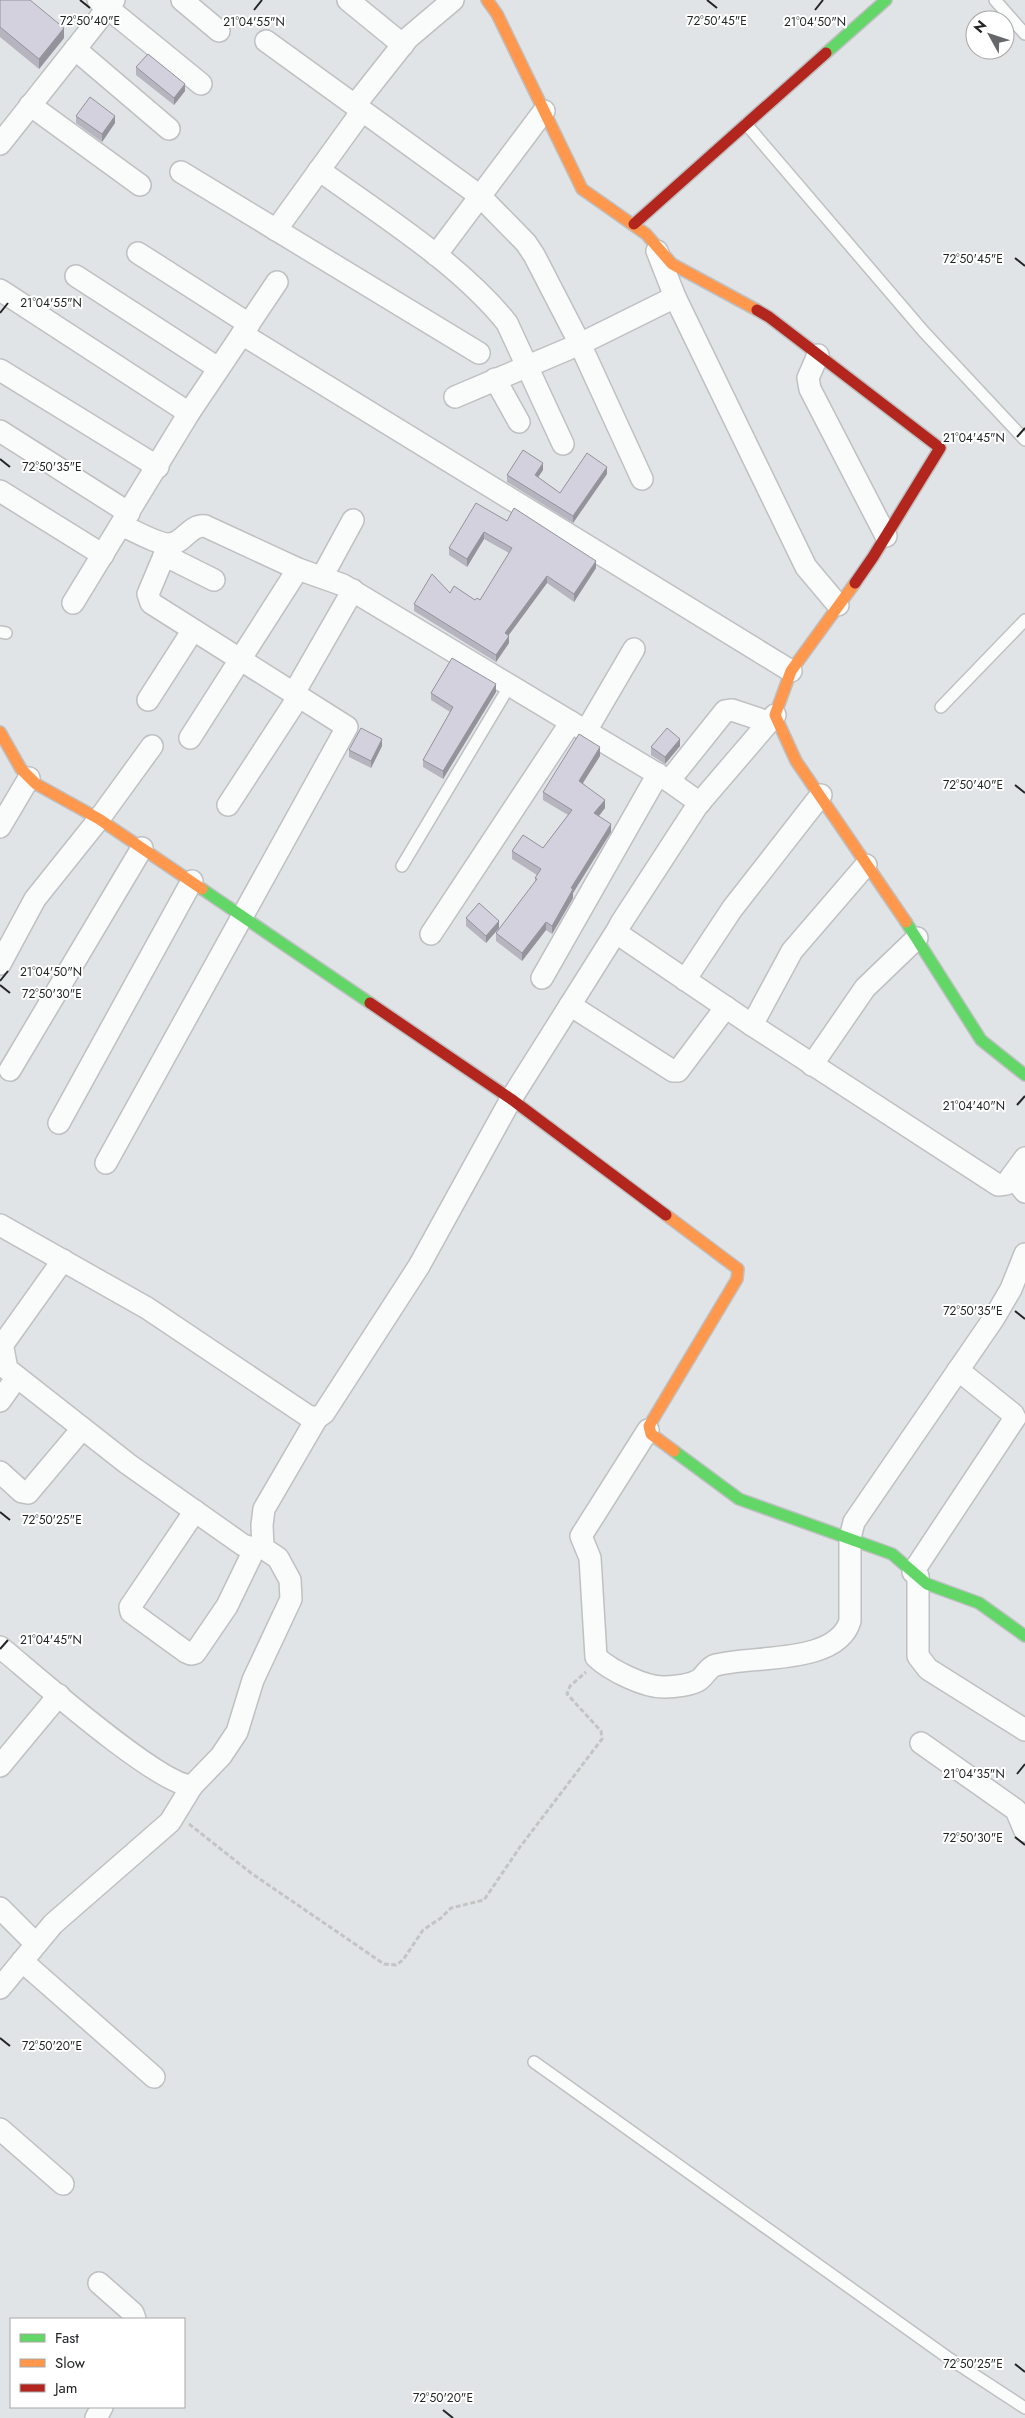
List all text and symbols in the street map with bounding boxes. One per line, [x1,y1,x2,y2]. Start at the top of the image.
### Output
north arrow [965,10,1015,60]
text: 72°50'40"E [60,12,120,30]
text: 72°50'45"E [687,12,747,30]
text: 21°04'55"N [223,13,285,31]
text: 21°04'50"N [784,13,846,31]
text: N [969,16,991,37]
text: 72°50'45"E [943,250,1003,268]
text: 21°04'55"N [20,294,82,312]
text: 21°04'45"N [943,429,1005,447]
text: 72°50'35"E [22,458,82,476]
text: 72°50'40"E [943,776,1003,794]
text: 21°04'50"N [20,963,82,981]
text: 72°50'30"E [22,985,82,1003]
text: 21°04'40"N [943,1097,1005,1115]
text: 72°50'35"E [943,1302,1003,1320]
text: 72°50'25"E [22,1511,82,1529]
text: 21°04'45"N [20,1631,82,1649]
text: 21°04'35"N [943,1765,1005,1783]
text: 72°50'30"E [943,1829,1003,1847]
text: 72°50'20"E [22,2037,82,2055]
legend [10,2318,185,2408]
text: Fast [55,2327,79,2349]
text: Slow [55,2352,86,2374]
text: 72°50'25"E [943,2355,1003,2373]
text: Jam [53,2377,78,2399]
text: 72°50'20"E [413,2389,473,2407]

